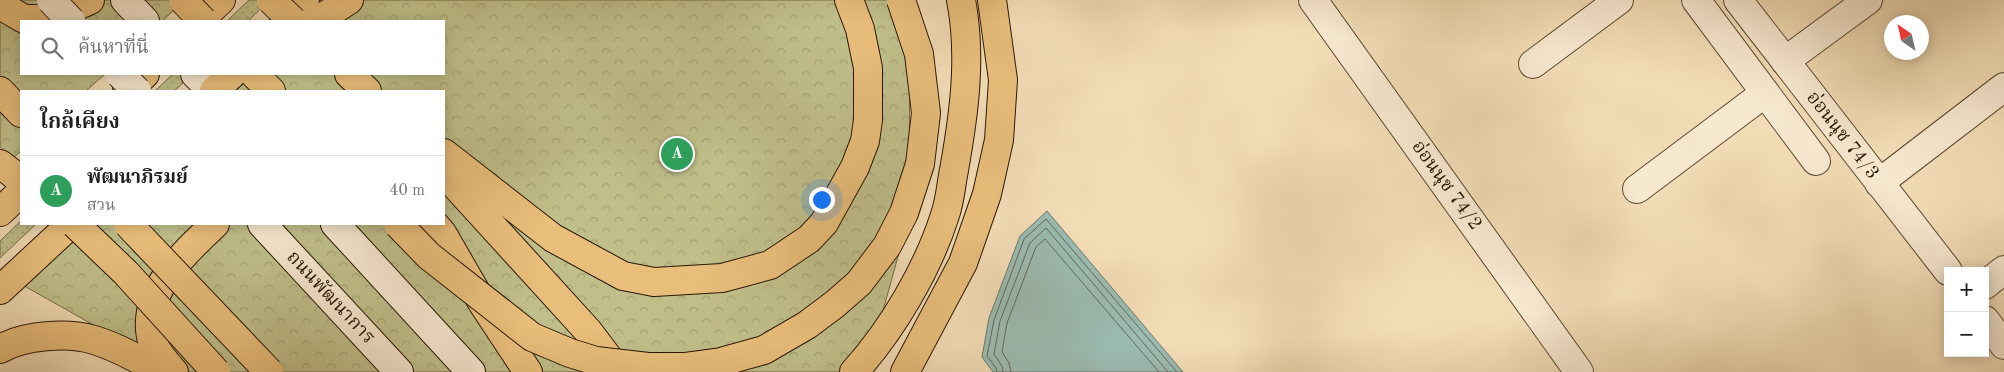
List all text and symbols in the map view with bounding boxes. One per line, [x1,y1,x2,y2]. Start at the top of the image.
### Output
north arrow [1884,15,1929,60]
search box [20,20,445,75]
icon: search [38,34,66,62]
text: ค้นหาที่นี่ [78,39,149,58]
street label: อ่อนนุช 74/3 [1801,87,1884,184]
text: ใกล้เคียง [40,112,120,133]
pin: A [661,135,693,173]
street label: อ่อนนุช 74/2 [1407,136,1487,235]
text: พัฒนาภิรมย์ [87,169,188,188]
text: A [50,183,62,199]
text: 40 m [389,183,425,199]
your location [809,187,835,213]
text: สวน [87,198,116,214]
street label: ถนนพัฒนาการ [282,247,379,348]
map controls [1944,267,1989,357]
button: + [1944,267,1989,312]
button: − [1944,312,1989,357]

